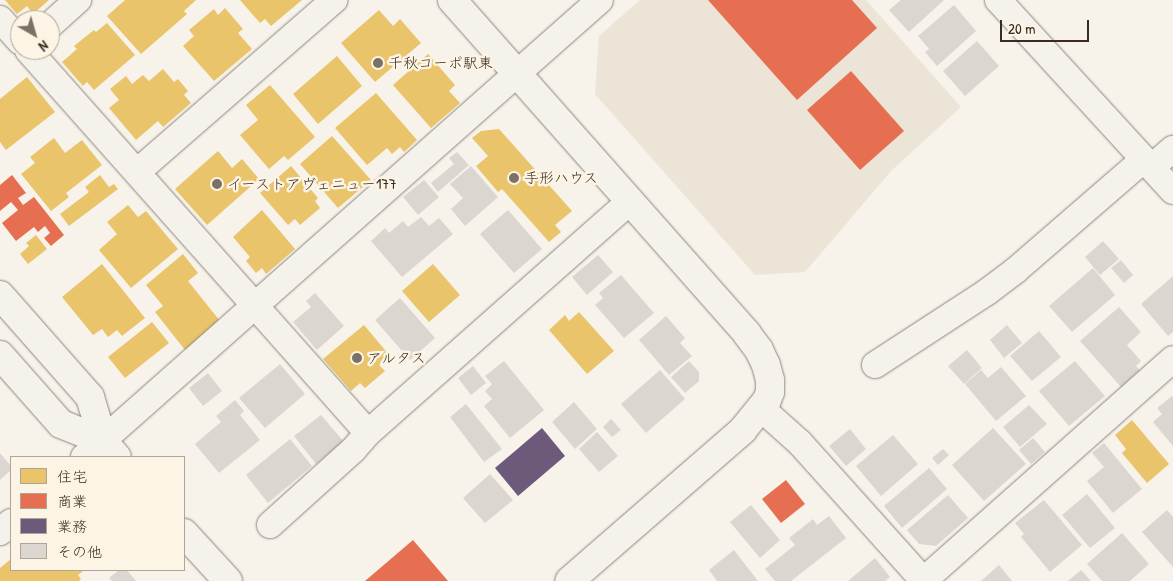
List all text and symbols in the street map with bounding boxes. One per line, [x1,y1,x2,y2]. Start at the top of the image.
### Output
north arrow [10,10,60,60]
scale bar [1003,10,1092,42]
text: 20 m [1008,18,1035,39]
text: N [35,37,53,56]
place label: 千秋コーポ駅東 [388,54,493,72]
marker: 千秋コーポ駅東 [372,57,384,69]
place label: 手形ハウス [524,169,599,187]
marker: 手形ハウス [508,172,520,184]
place label: イーストアヴェニュー177 [227,175,396,193]
marker: イーストアヴェニュー177 [211,178,223,190]
place label: アルタス [367,349,427,367]
marker: アルタス [351,352,363,364]
legend [10,456,185,571]
text: 住宅 [57,466,87,487]
text: 商業 [57,491,87,512]
text: 業務 [57,516,87,537]
text: その他 [57,541,102,562]

